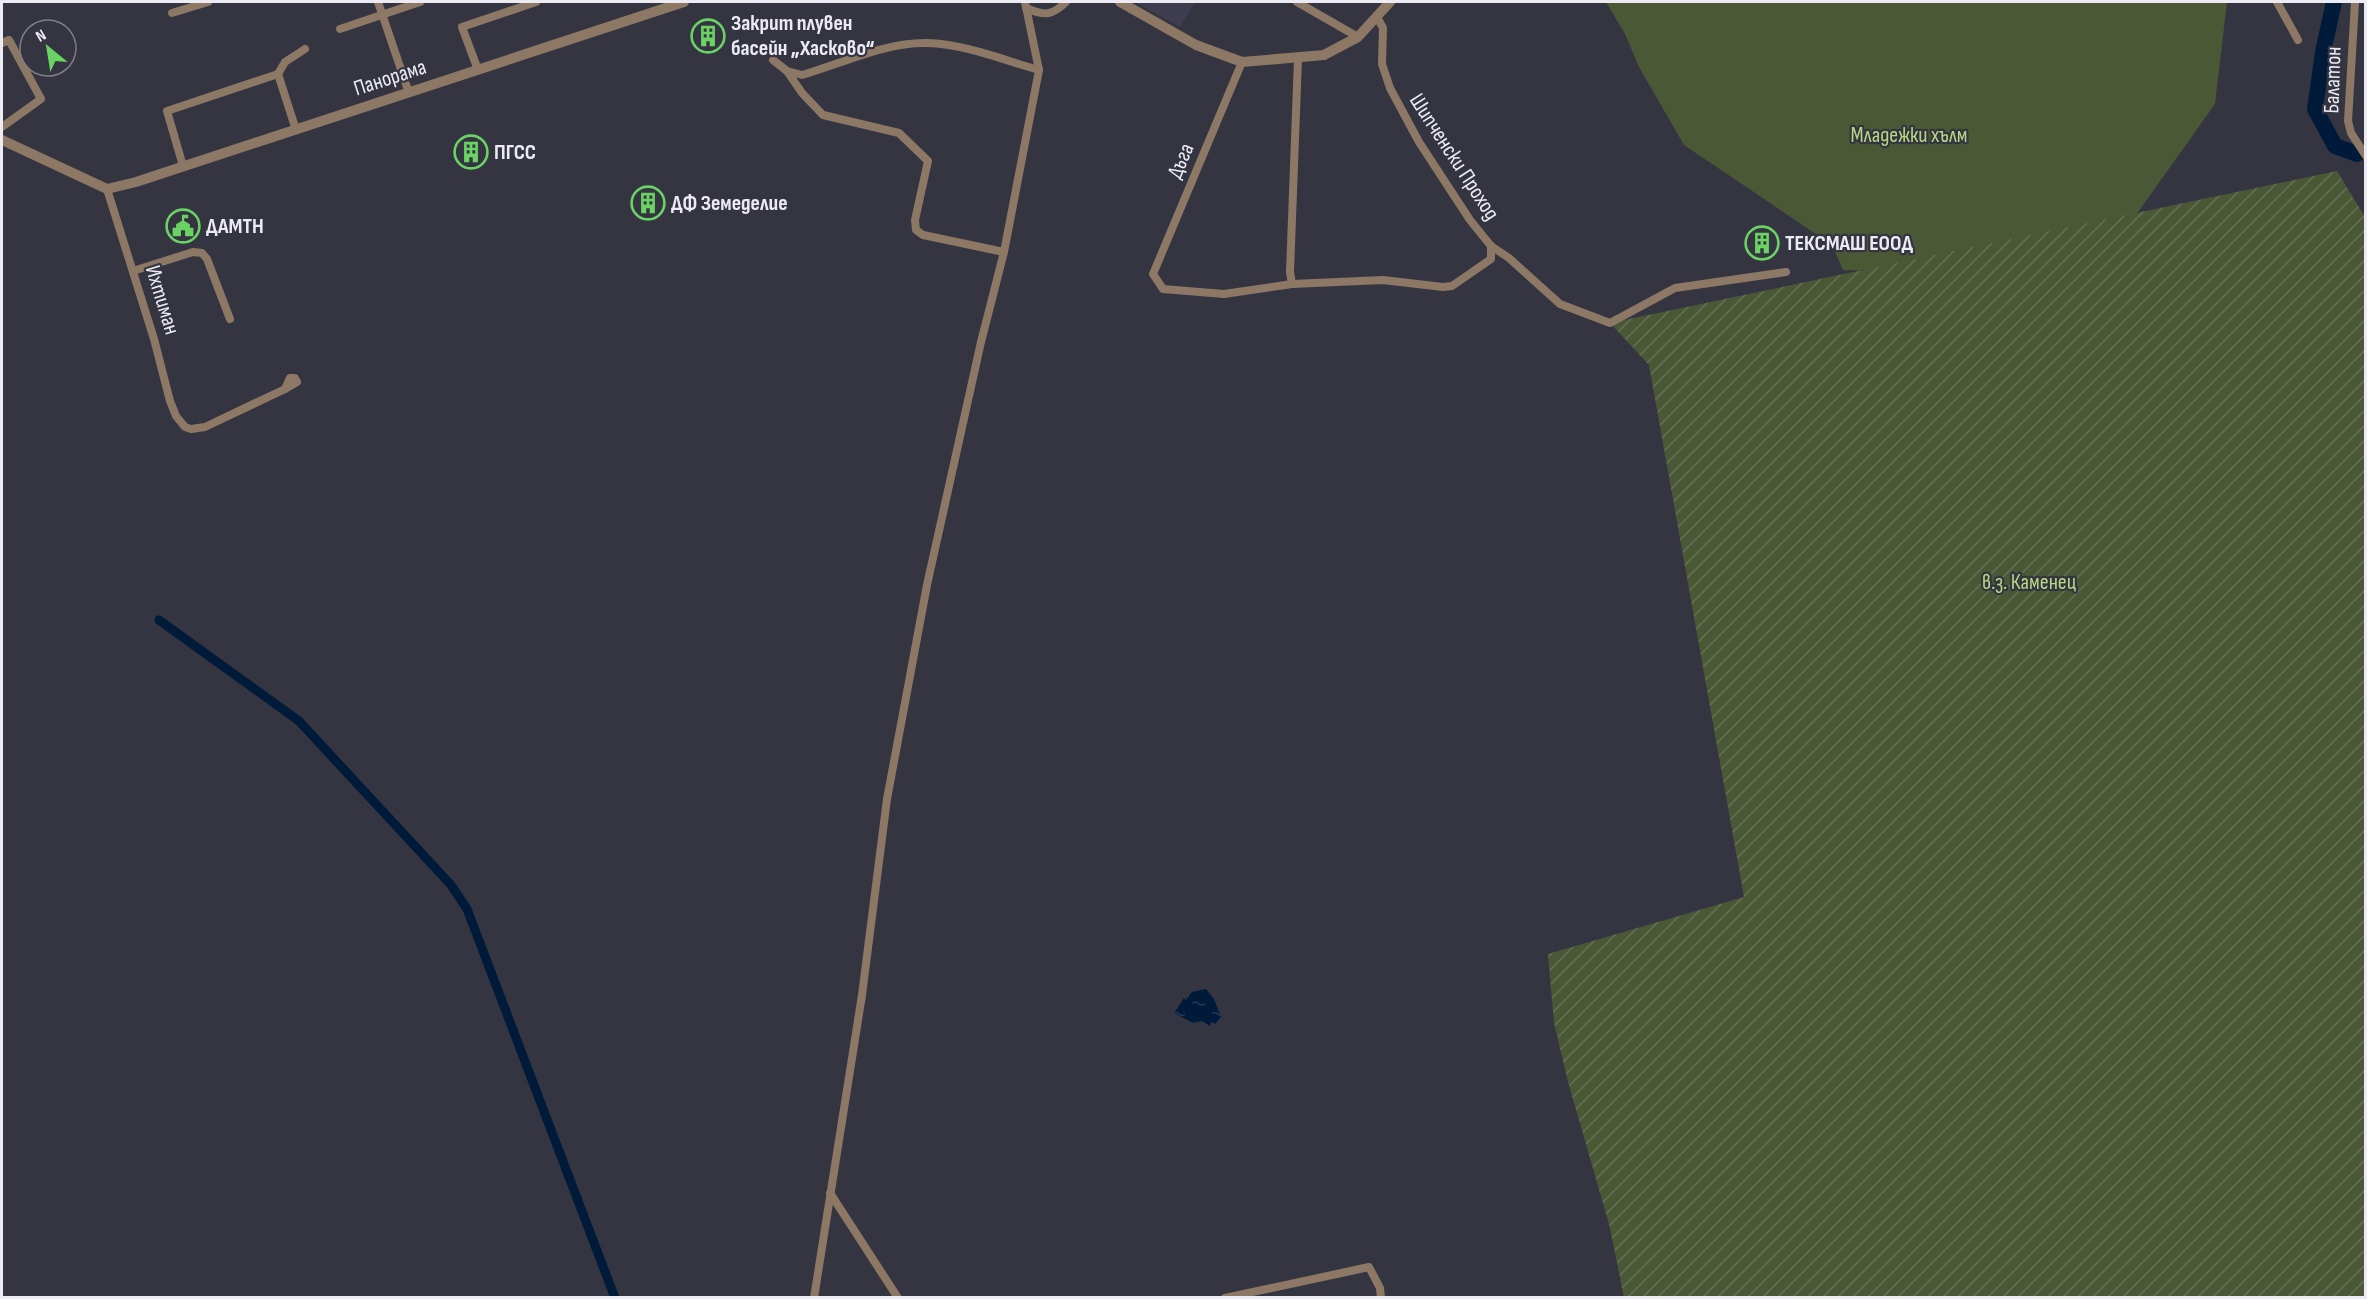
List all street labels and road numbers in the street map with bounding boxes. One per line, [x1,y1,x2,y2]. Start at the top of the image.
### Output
street label: Балатон [2318,46,2348,114]
street label: Панорама [350,54,430,102]
street label: Шипченски Проход [1403,89,1505,225]
street label: Дъга [1162,139,1200,183]
street label: Ихтиман [139,262,185,338]

